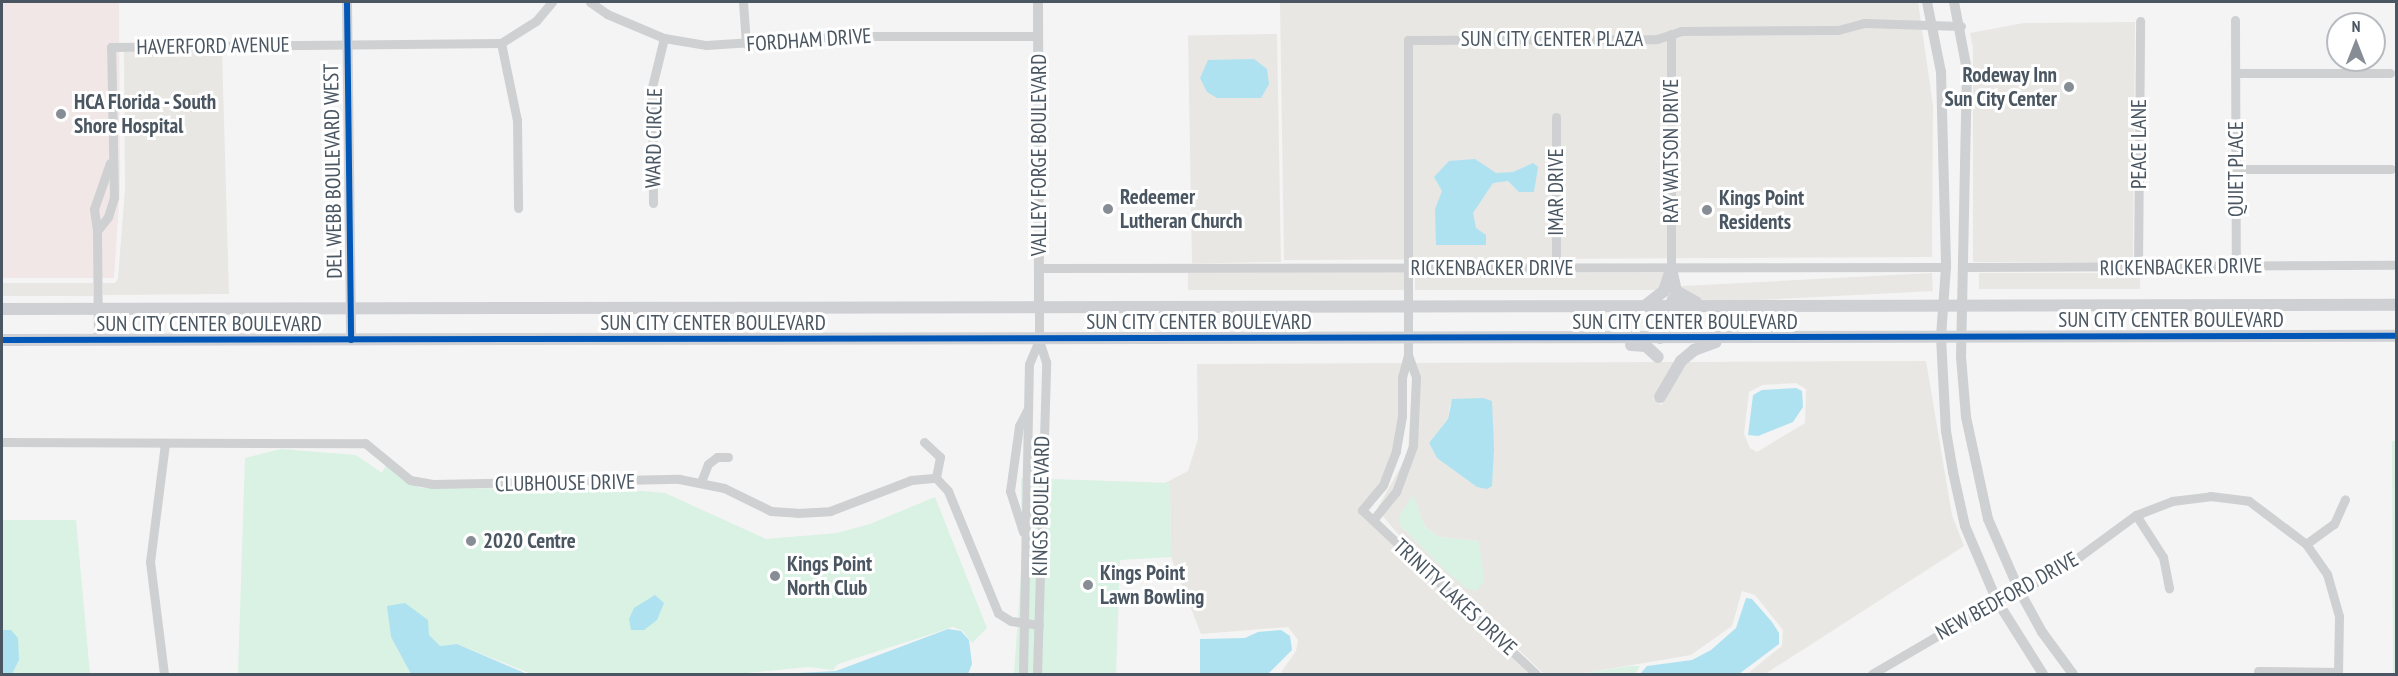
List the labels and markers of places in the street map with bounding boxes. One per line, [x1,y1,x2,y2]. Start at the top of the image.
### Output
place label: Rodeway Inn Sun City Center [1943,62,2057,112]
marker: Rodeway Inn Sun City Center [2062,80,2076,94]
place label: HCA Florida - South Shore Hospital [74,89,219,139]
marker: HCA Florida - South Shore Hospital [52,105,70,123]
place label: Redeemer Lutheran Church [1120,184,1243,234]
place label: Kings Point Residents [1719,185,1804,235]
marker: Redeemer Lutheran Church [1101,202,1115,216]
marker: Kings Point Residents [1700,203,1714,217]
place label: 2020 Centre [483,528,576,554]
marker: 2020 Centre [464,534,478,548]
place label: Kings Point North Club [787,551,872,601]
place label: Kings Point Lawn Bowling [1100,560,1204,610]
marker: Kings Point North Club [768,569,782,583]
marker: Kings Point Lawn Bowling [1081,578,1095,592]

